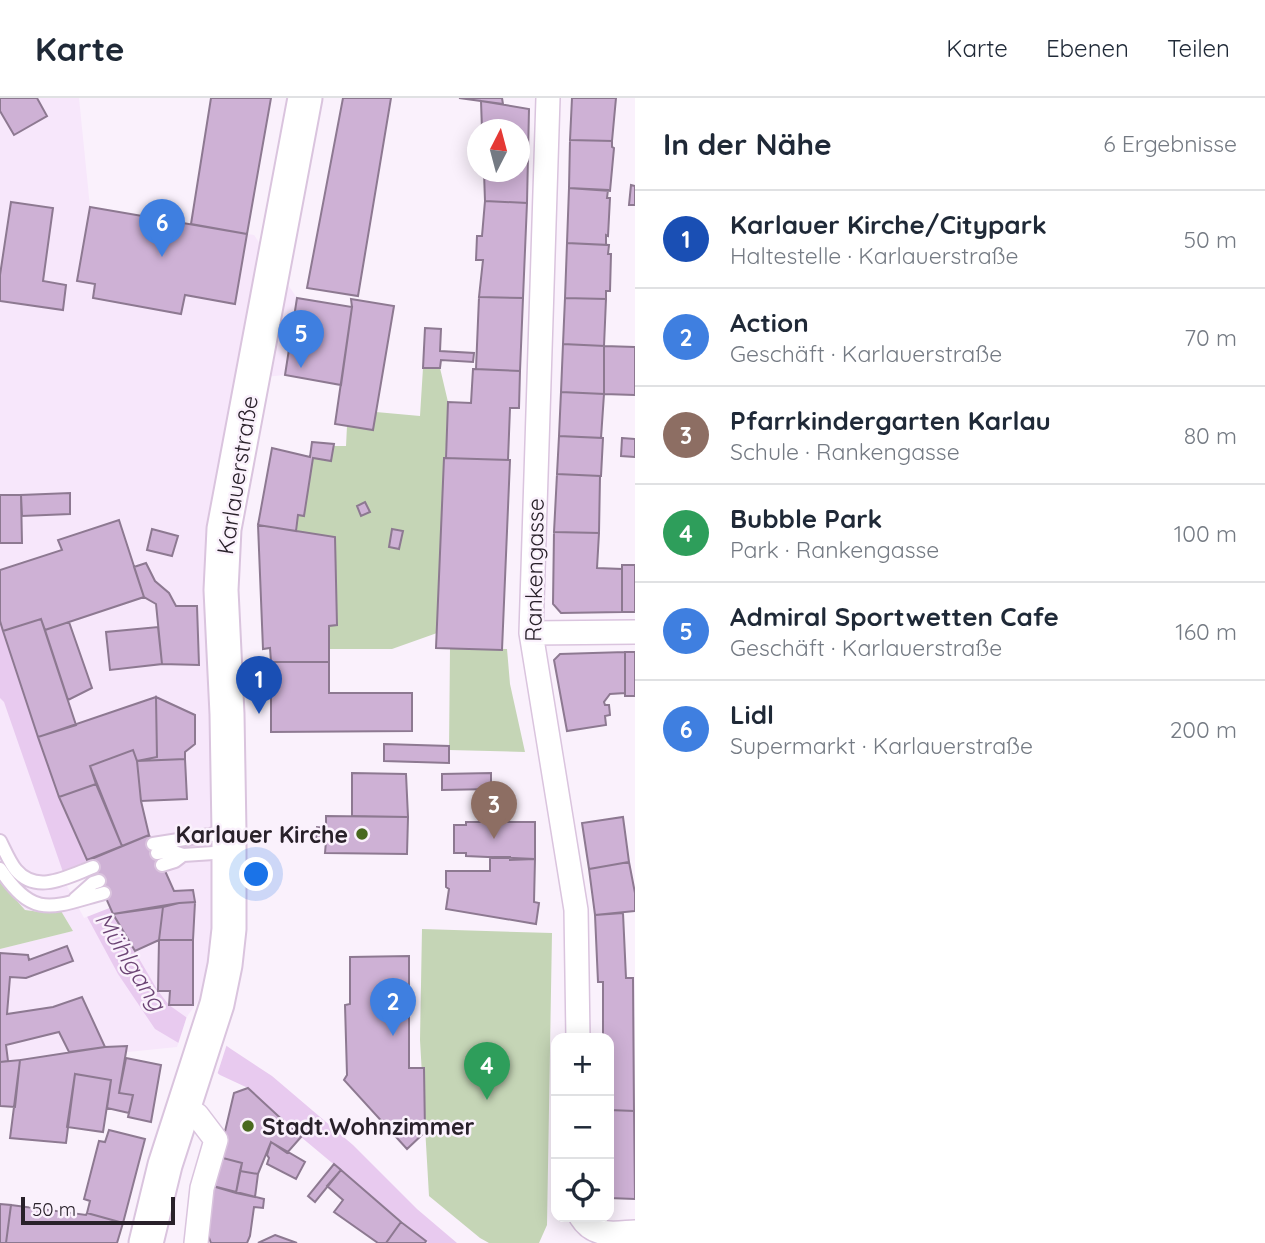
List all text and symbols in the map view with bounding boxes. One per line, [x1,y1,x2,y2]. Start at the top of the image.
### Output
text: Karte [35,28,124,69]
text: Karte [946,33,1008,63]
text: Ebenen [1046,33,1129,63]
text: Teilen [1167,33,1230,63]
north arrow [467,119,530,182]
text: In der Nähe [663,125,832,163]
text: 6 Ergebnisse [1103,129,1237,158]
pin: 6 [139,199,185,257]
text: Karlauer Kirche/Citypark [730,208,1047,241]
text: 1 [682,225,690,254]
text: 50 m [1184,225,1237,254]
text: Haltestelle · Karlauerstraße [730,241,1019,270]
text: Action [730,306,809,339]
pin: 5 [278,310,324,368]
text: 2 [679,323,693,352]
text: 70 m [1184,323,1237,352]
text: Geschäft · Karlauerstraße [730,339,1002,368]
street label: Karlauerstraße [210,394,264,556]
text: Pfarrkindergarten Karlau [730,404,1051,437]
text: 3 [680,421,692,450]
text: 80 m [1184,421,1237,450]
text: Schule · Rankengasse [730,437,960,466]
street label: Rankengasse [518,498,550,642]
text: Bubble Park [730,502,882,535]
text: 4 [679,519,693,548]
text: 100 m [1174,519,1237,548]
text: Park · Rankengasse [730,535,939,564]
text: Admiral Sportwetten Cafe [730,600,1059,633]
text: 5 [679,617,693,646]
text: 160 m [1175,617,1237,646]
text: Geschäft · Karlauerstraße [730,633,1002,662]
pin: 1 [236,656,282,714]
text: Lidl [730,698,774,731]
text: 6 [680,715,692,744]
text: 200 m [1170,715,1237,744]
text: Supermarkt · Karlauerstraße [730,731,1033,760]
pin: 3 [471,781,517,839]
place label: Karlauer Kirche [176,820,348,849]
marker: Karlauer Kirche [354,826,370,842]
your location [239,857,273,891]
water label: Mühlgang [89,906,174,1018]
pin: 2 [370,978,416,1036]
map controls [551,1033,614,1222]
button: + [551,1033,614,1096]
pin: 4 [464,1042,510,1100]
button: − [551,1096,614,1159]
place label: Stadt.Wohnzimmer [262,1112,475,1141]
marker: Stadt.Wohnzimmer [240,1118,256,1134]
button: locate [551,1159,614,1222]
scale bar [21,1194,175,1226]
text: 50 m [32,1197,76,1221]

